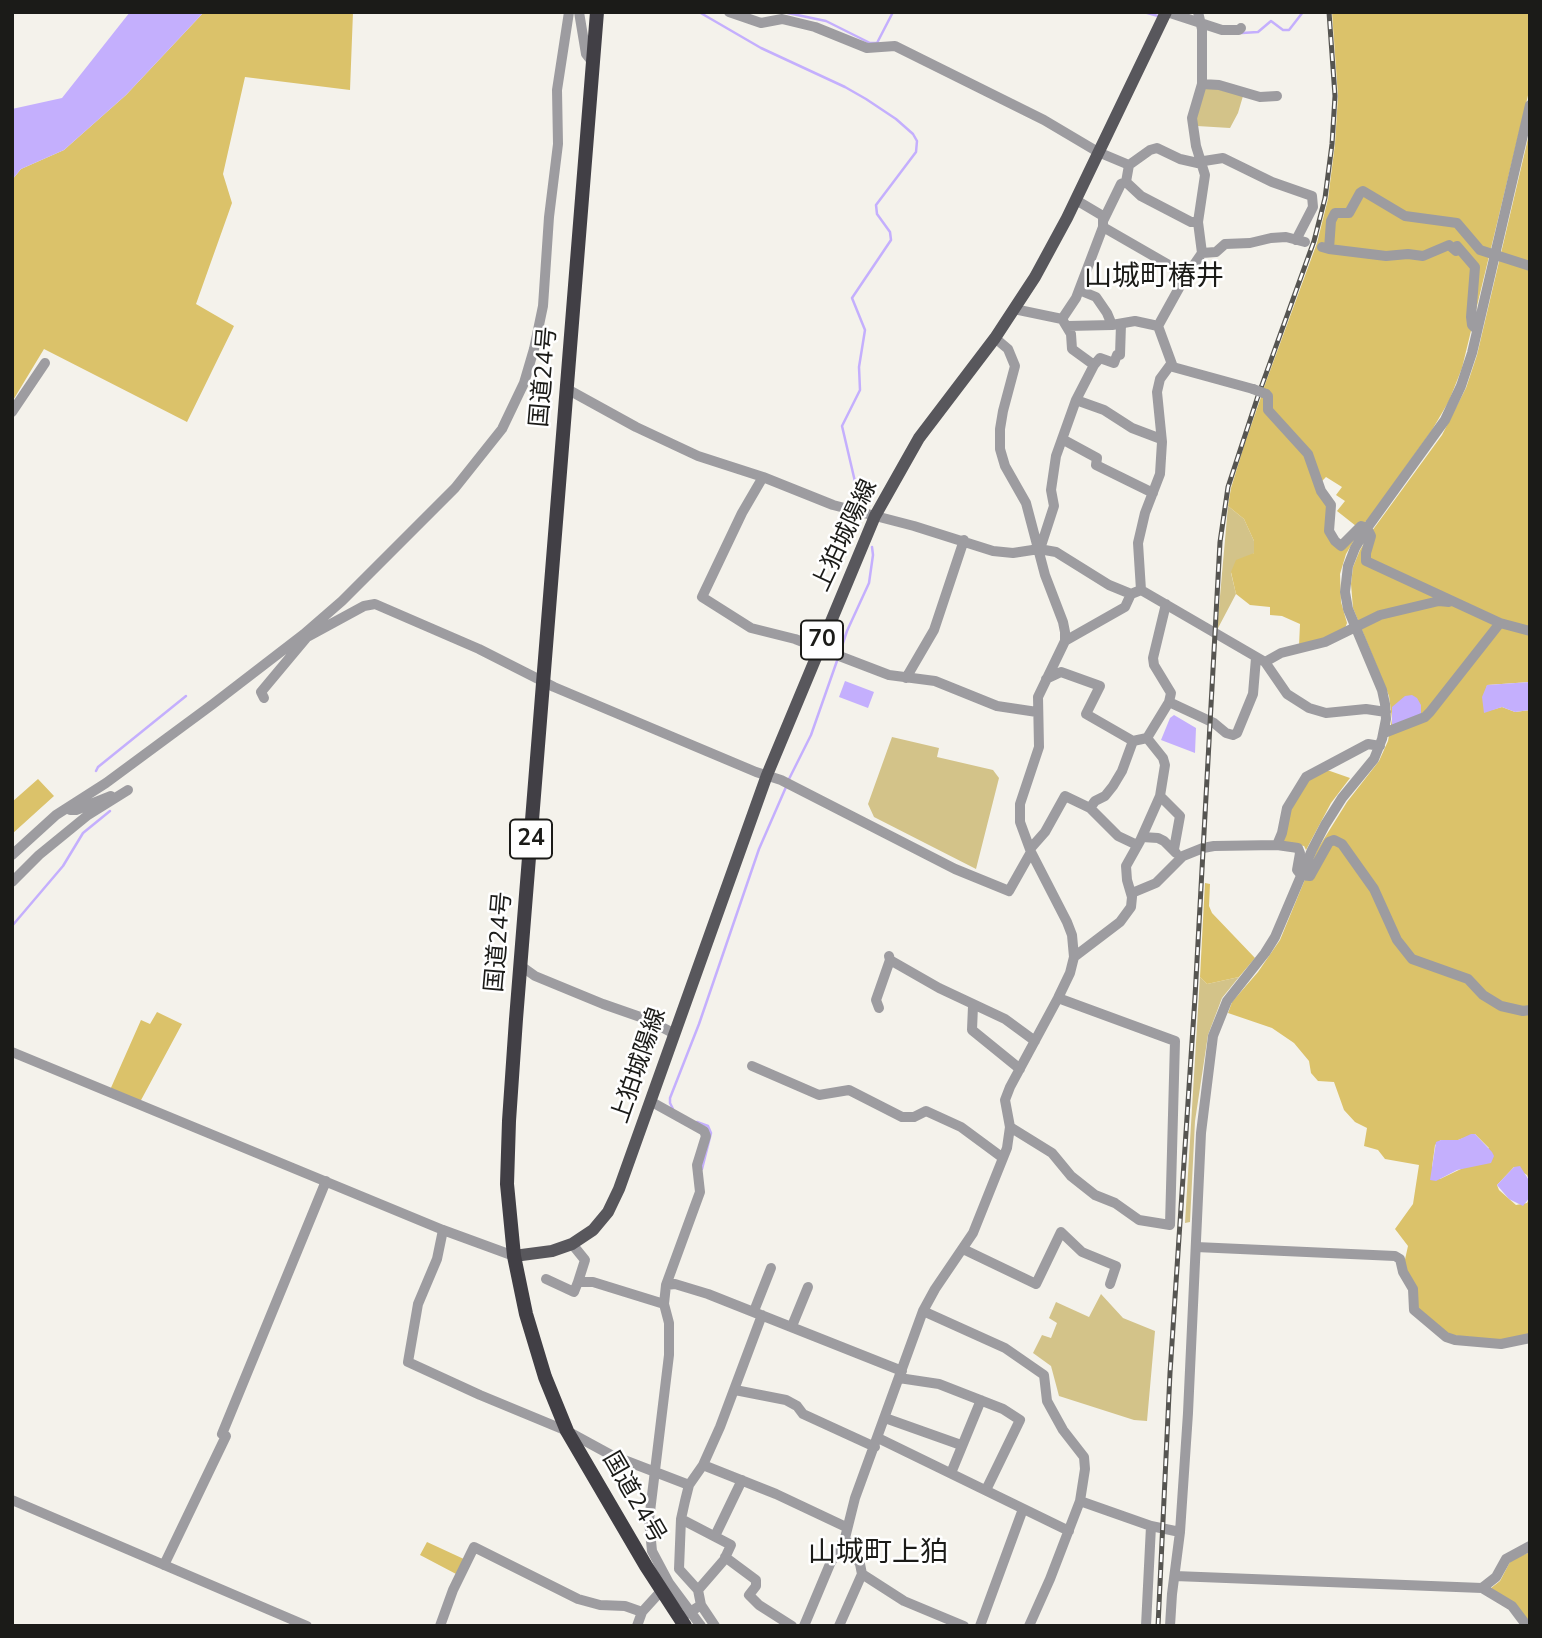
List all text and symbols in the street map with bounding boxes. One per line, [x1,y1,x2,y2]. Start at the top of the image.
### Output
district label: 山城町椿井 [1084,261,1224,295]
street label: 国道24号 [526,326,564,428]
street label: 上狛城陽線 [808,476,884,596]
road number: 70 [801,620,843,660]
road number: 24 [510,820,552,859]
street label: 国道24号 [481,891,519,993]
street label: 上狛城陽線 [607,1005,673,1127]
street label: 国道24号 [595,1447,671,1549]
district label: 山城町上狛 [808,1537,948,1571]

